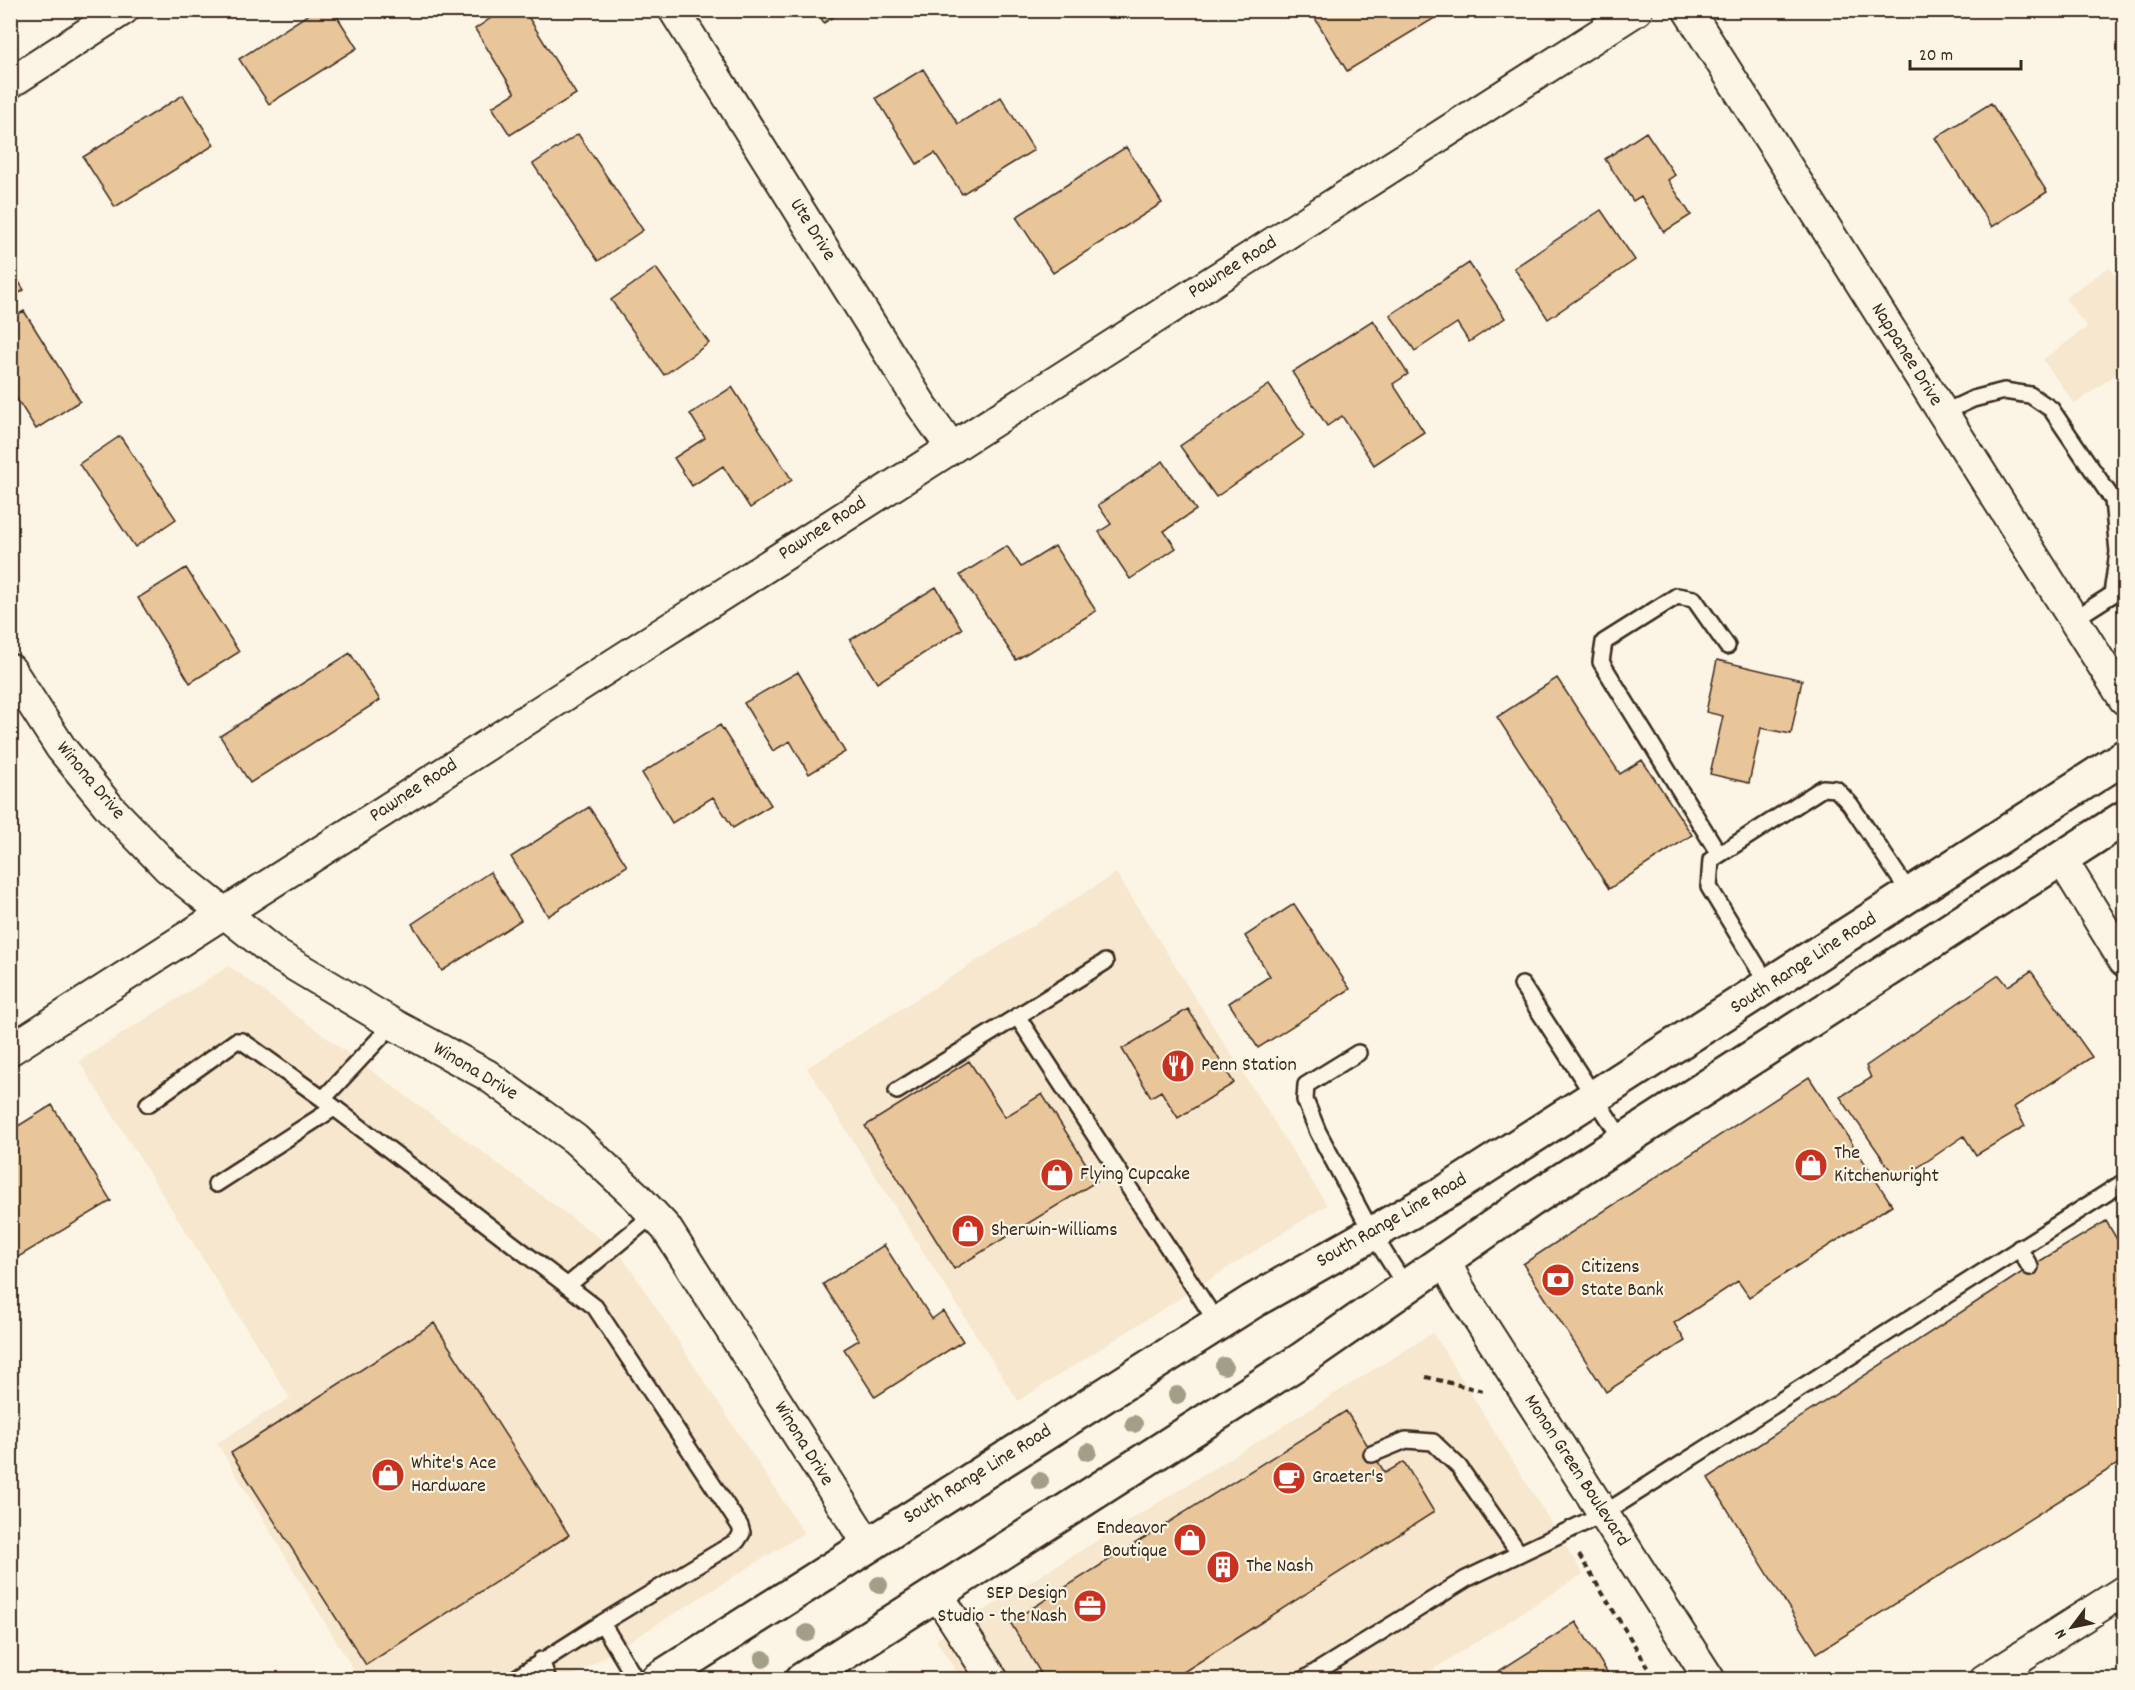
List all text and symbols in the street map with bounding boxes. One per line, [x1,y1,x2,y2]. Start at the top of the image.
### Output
scale bar [1910,33,2021,71]
text: 20 m [1919,44,1953,69]
street label: Ute Drive [782,193,842,267]
street label: Pawnee Road [1183,230,1283,306]
street label: Nappanee Drive [1863,298,1949,412]
street label: Pawnee Road [773,490,873,568]
street label: Winona Drive [49,736,131,827]
street label: Pawnee Road [364,752,464,830]
street label: South Range Line Road [1725,906,1883,1022]
street label: Winona Drive [427,1036,523,1109]
restaurant icon: Penn Station [1160,1048,1196,1084]
place label: Penn Station [1201,1052,1297,1080]
place label: The Kitchenwright [1834,1140,1939,1191]
shop icon: The Kitchenwright [1793,1147,1829,1183]
shop icon: Flying Cupcake [1039,1157,1075,1193]
place label: Flying Cupcake [1080,1161,1190,1189]
street label: South Range Line Road [1311,1166,1473,1276]
shop icon: Sherwin-Williams [950,1213,986,1249]
place label: Sherwin-Williams [991,1217,1118,1245]
place label: Citizens State Bank [1581,1254,1664,1305]
bank icon: Citizens State Bank [1540,1262,1576,1298]
street label: Monon Green Boulevard [1516,1389,1636,1553]
street label: Winona Drive [766,1396,840,1492]
street label: South Range Line Road [899,1418,1057,1532]
place label: White's Ace Hardware [411,1450,496,1501]
shop icon: White's Ace Hardware [370,1457,406,1493]
cafe icon: Graeter's [1271,1460,1307,1496]
place label: Graeter's [1312,1464,1384,1492]
place label: Endeavor Boutique [1096,1515,1168,1566]
shop icon: Endeavor Boutique [1172,1522,1208,1558]
building icon: The Nash [1205,1549,1241,1585]
place label: The Nash [1246,1553,1313,1581]
place label: SEP Design Studio - the Nash [937,1580,1067,1631]
office icon: SEP Design Studio - the Nash [1072,1588,1108,1624]
north arrow [2042,1597,2102,1657]
text: N [2050,1624,2073,1643]

